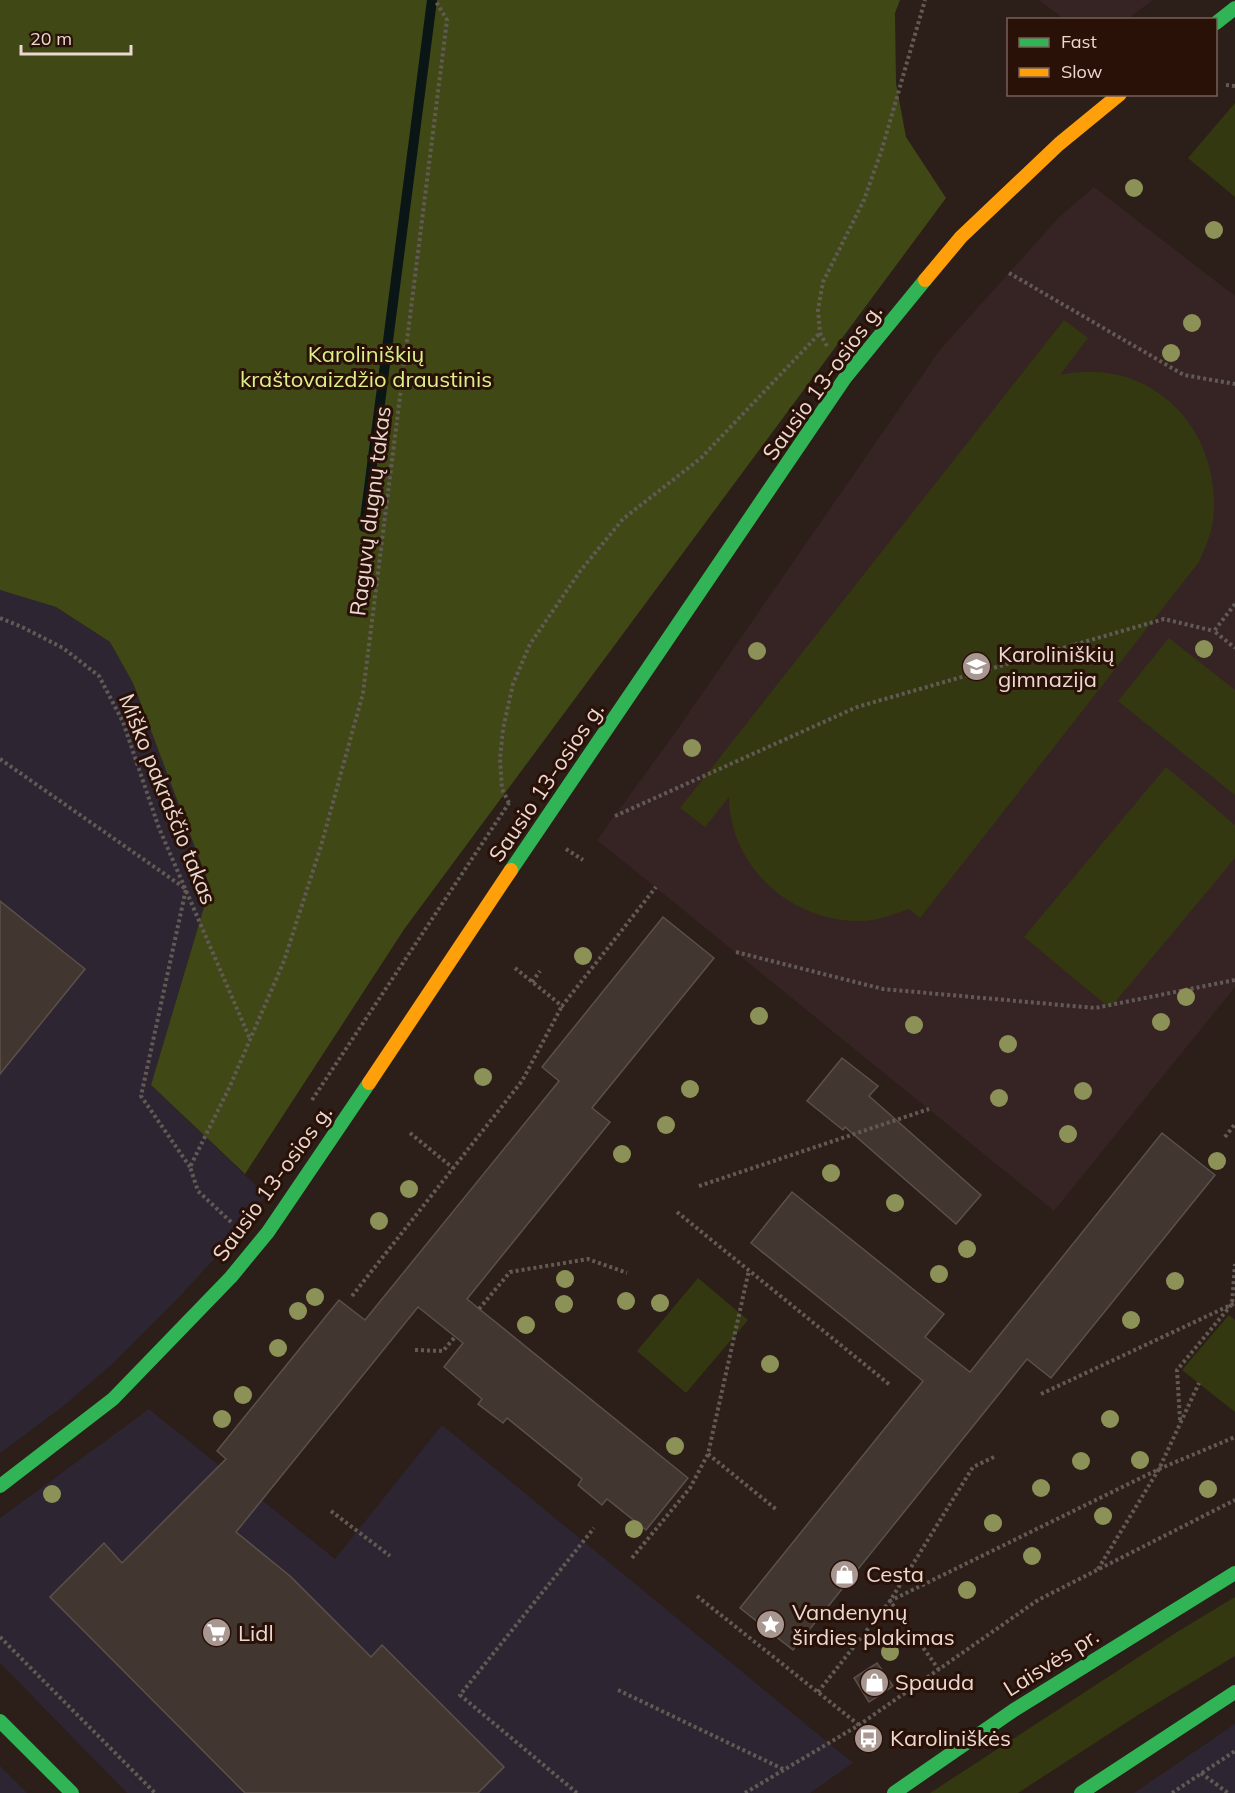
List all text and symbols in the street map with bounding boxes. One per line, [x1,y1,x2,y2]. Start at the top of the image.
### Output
scale bar [21,18,130,56]
legend [1007,18,1217,96]
text: 20 m [30,27,72,50]
text: Fast [1061,30,1097,53]
text: Slow [1061,60,1103,83]
street label: Sausio 13-osios g. [756,298,888,466]
park label: Karoliniškių kraštovaizdžio draustinis [240,340,492,393]
street label: Raguvų dugnų takas [343,404,397,618]
place label: Karoliniškių gimnazija [998,640,1114,693]
school or university icon: Karoliniškių gimnazija [961,651,993,683]
street label: Miško pakraščio takas [113,690,223,908]
street label: Sausio 13-osios g. [482,697,610,867]
street label: Sausio 13-osios g. [206,1099,338,1267]
shop icon: Cesta [829,1558,861,1590]
place label: Cesta [866,1560,924,1588]
place label: Vandenynų širdies plakimas [792,1598,955,1651]
place icon: Vandenynų širdies plakimas [755,1609,787,1641]
supermarket icon: Lidl [201,1617,233,1649]
place label: Lidl [238,1619,274,1647]
street label: Laisvės pr. [998,1622,1104,1702]
shop icon: Spauda [858,1666,890,1698]
place label: Spauda [895,1668,974,1696]
bus stop icon: Karoliniškės [853,1722,885,1754]
place label: Karoliniškės [890,1724,1011,1752]

